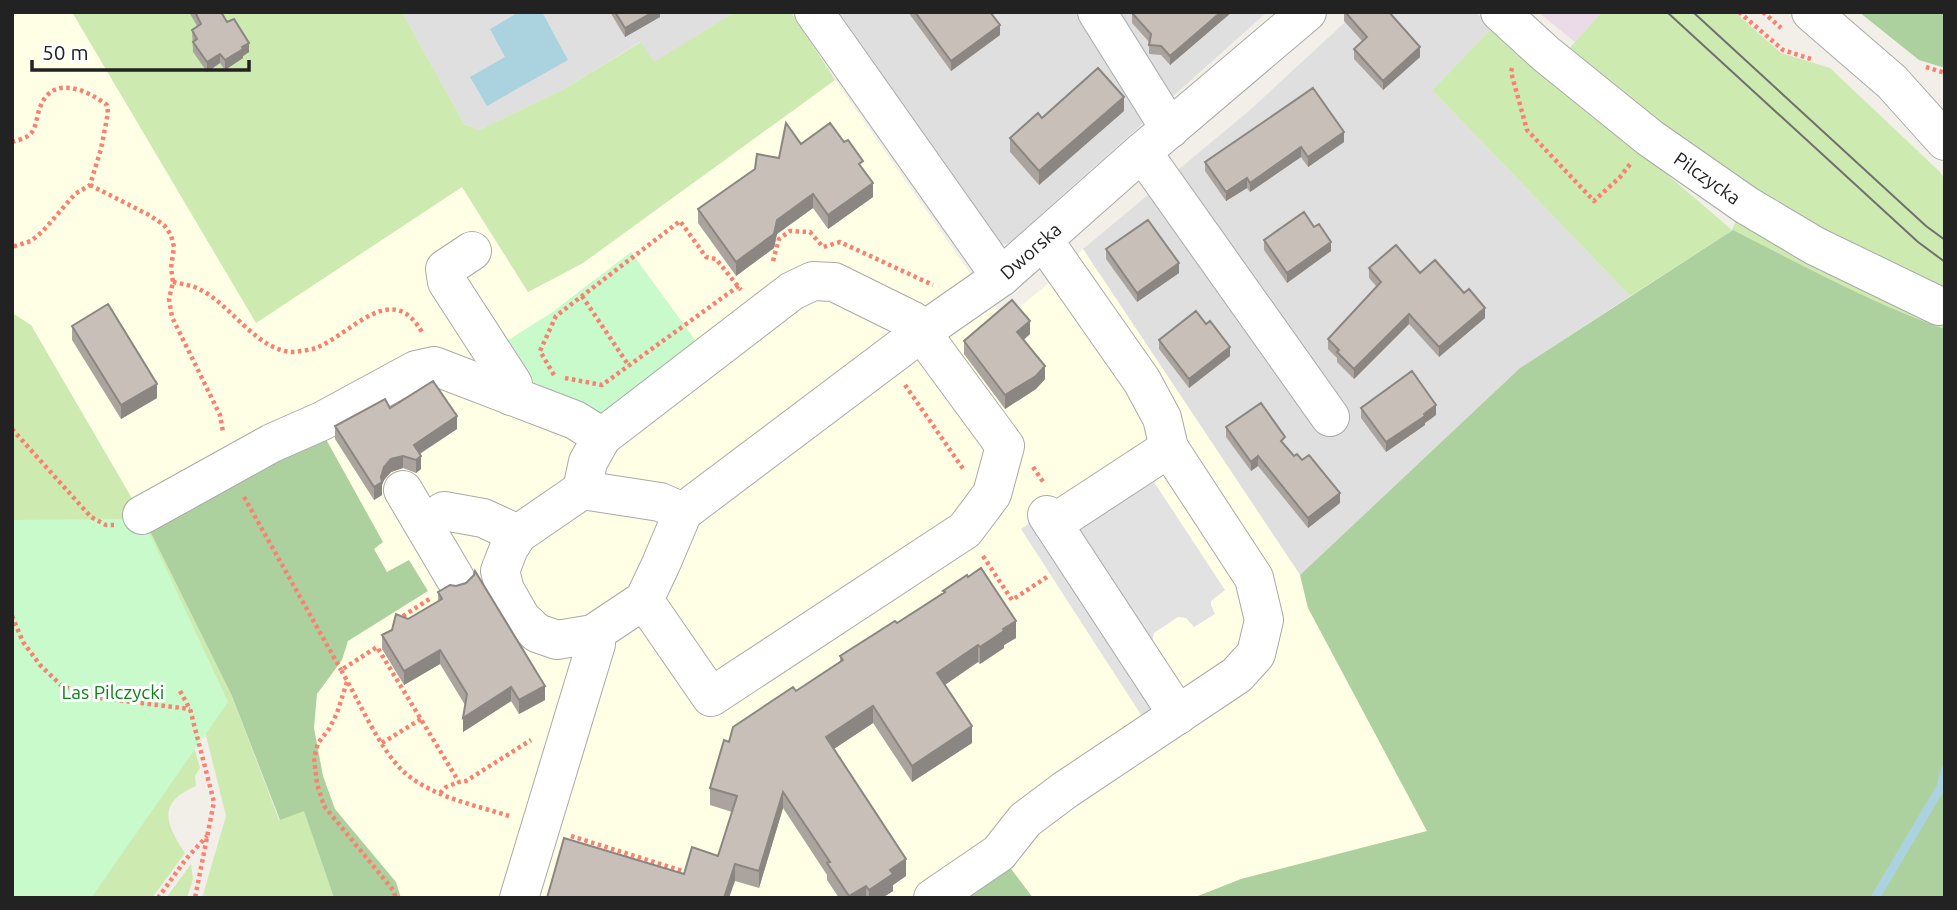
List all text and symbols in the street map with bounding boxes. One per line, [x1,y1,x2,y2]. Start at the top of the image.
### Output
scale bar [32,28,248,72]
text: 50 m [42,40,89,64]
street label: Pilczycka [1670,147,1745,209]
street label: Dworska [996,218,1066,284]
park label: Las Pilczycki [62,681,164,703]

